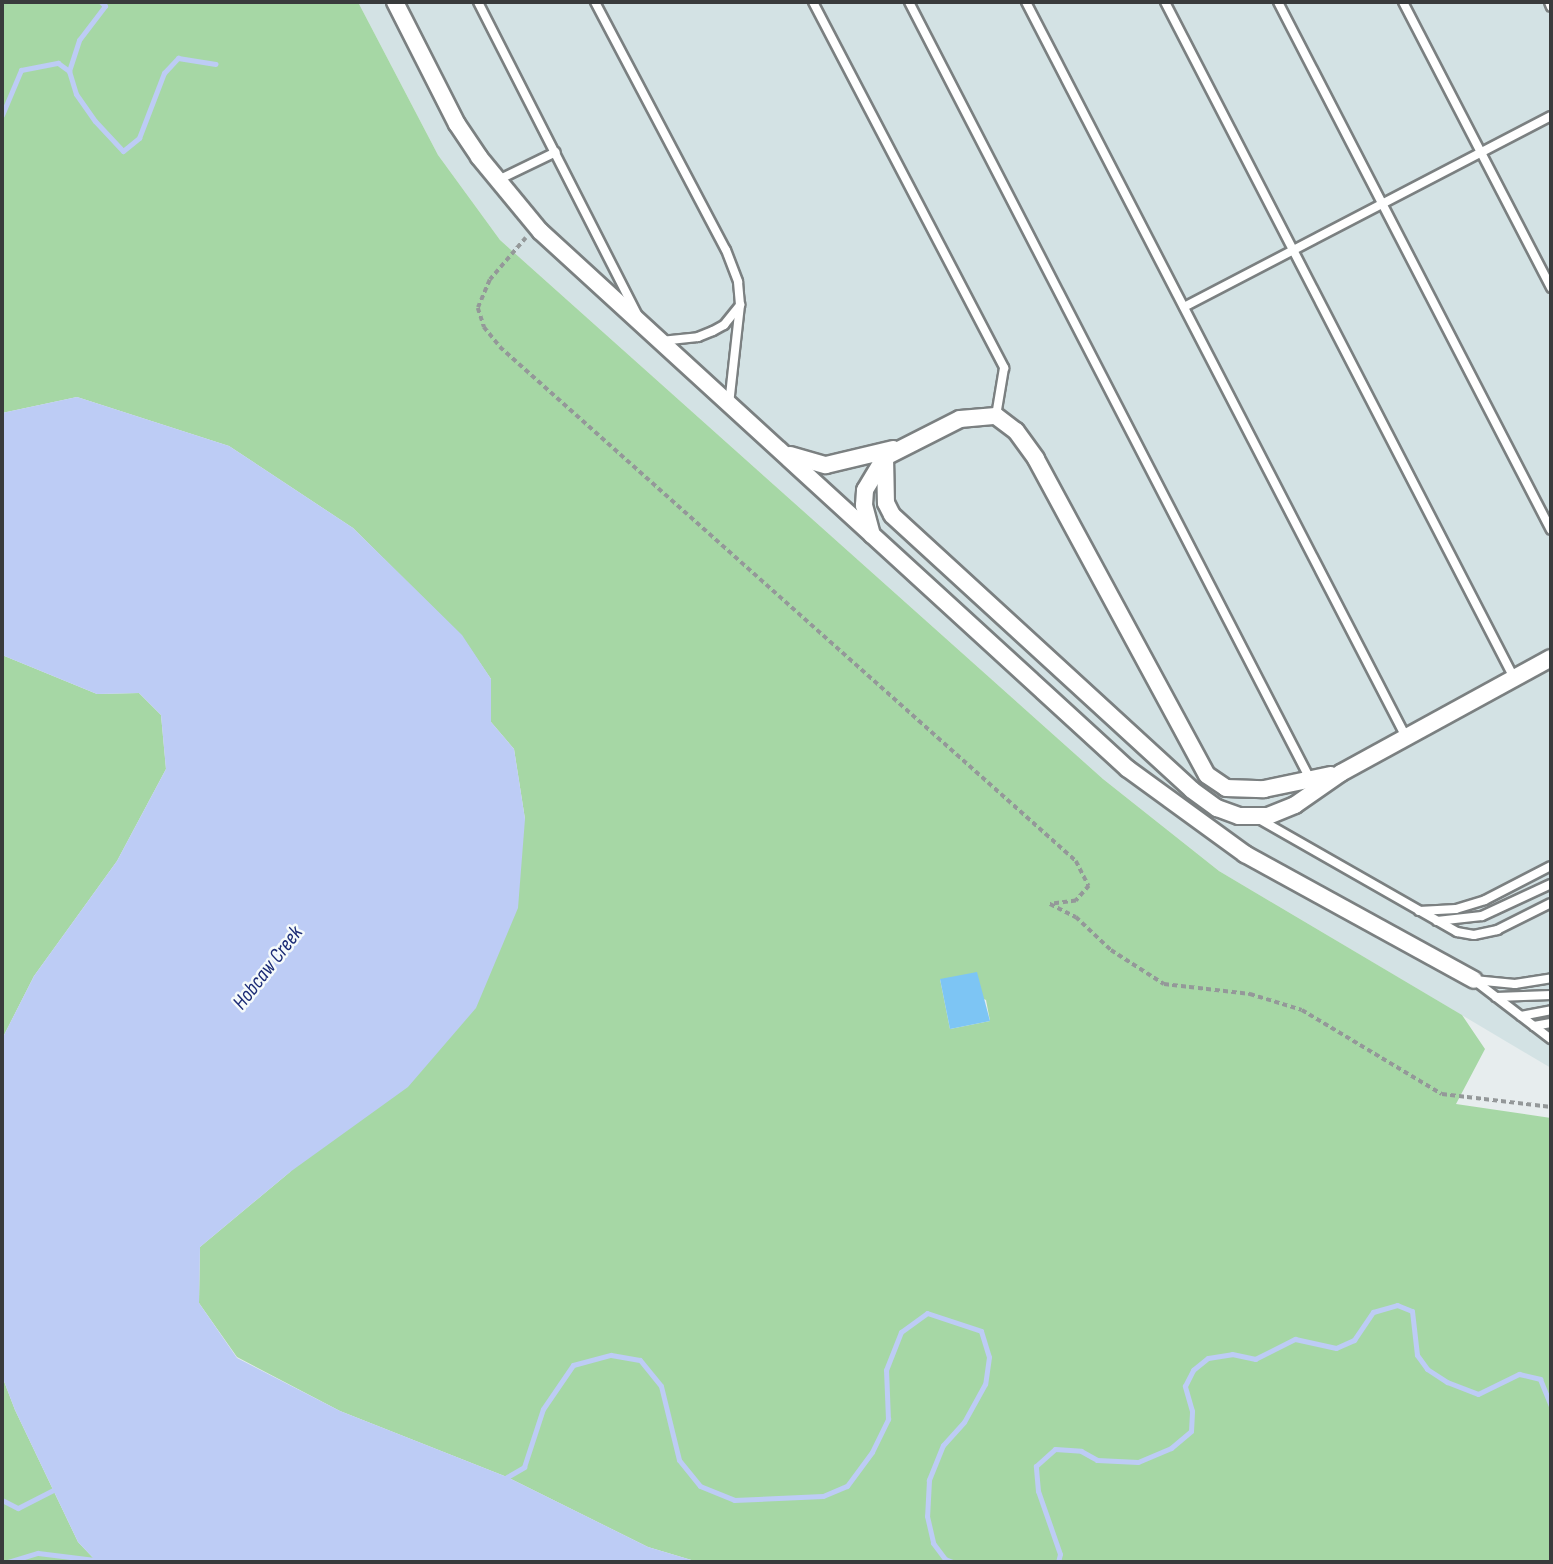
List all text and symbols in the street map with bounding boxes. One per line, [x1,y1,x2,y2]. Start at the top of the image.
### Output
water label: Hobcaw Creek [228,921,308,1015]

